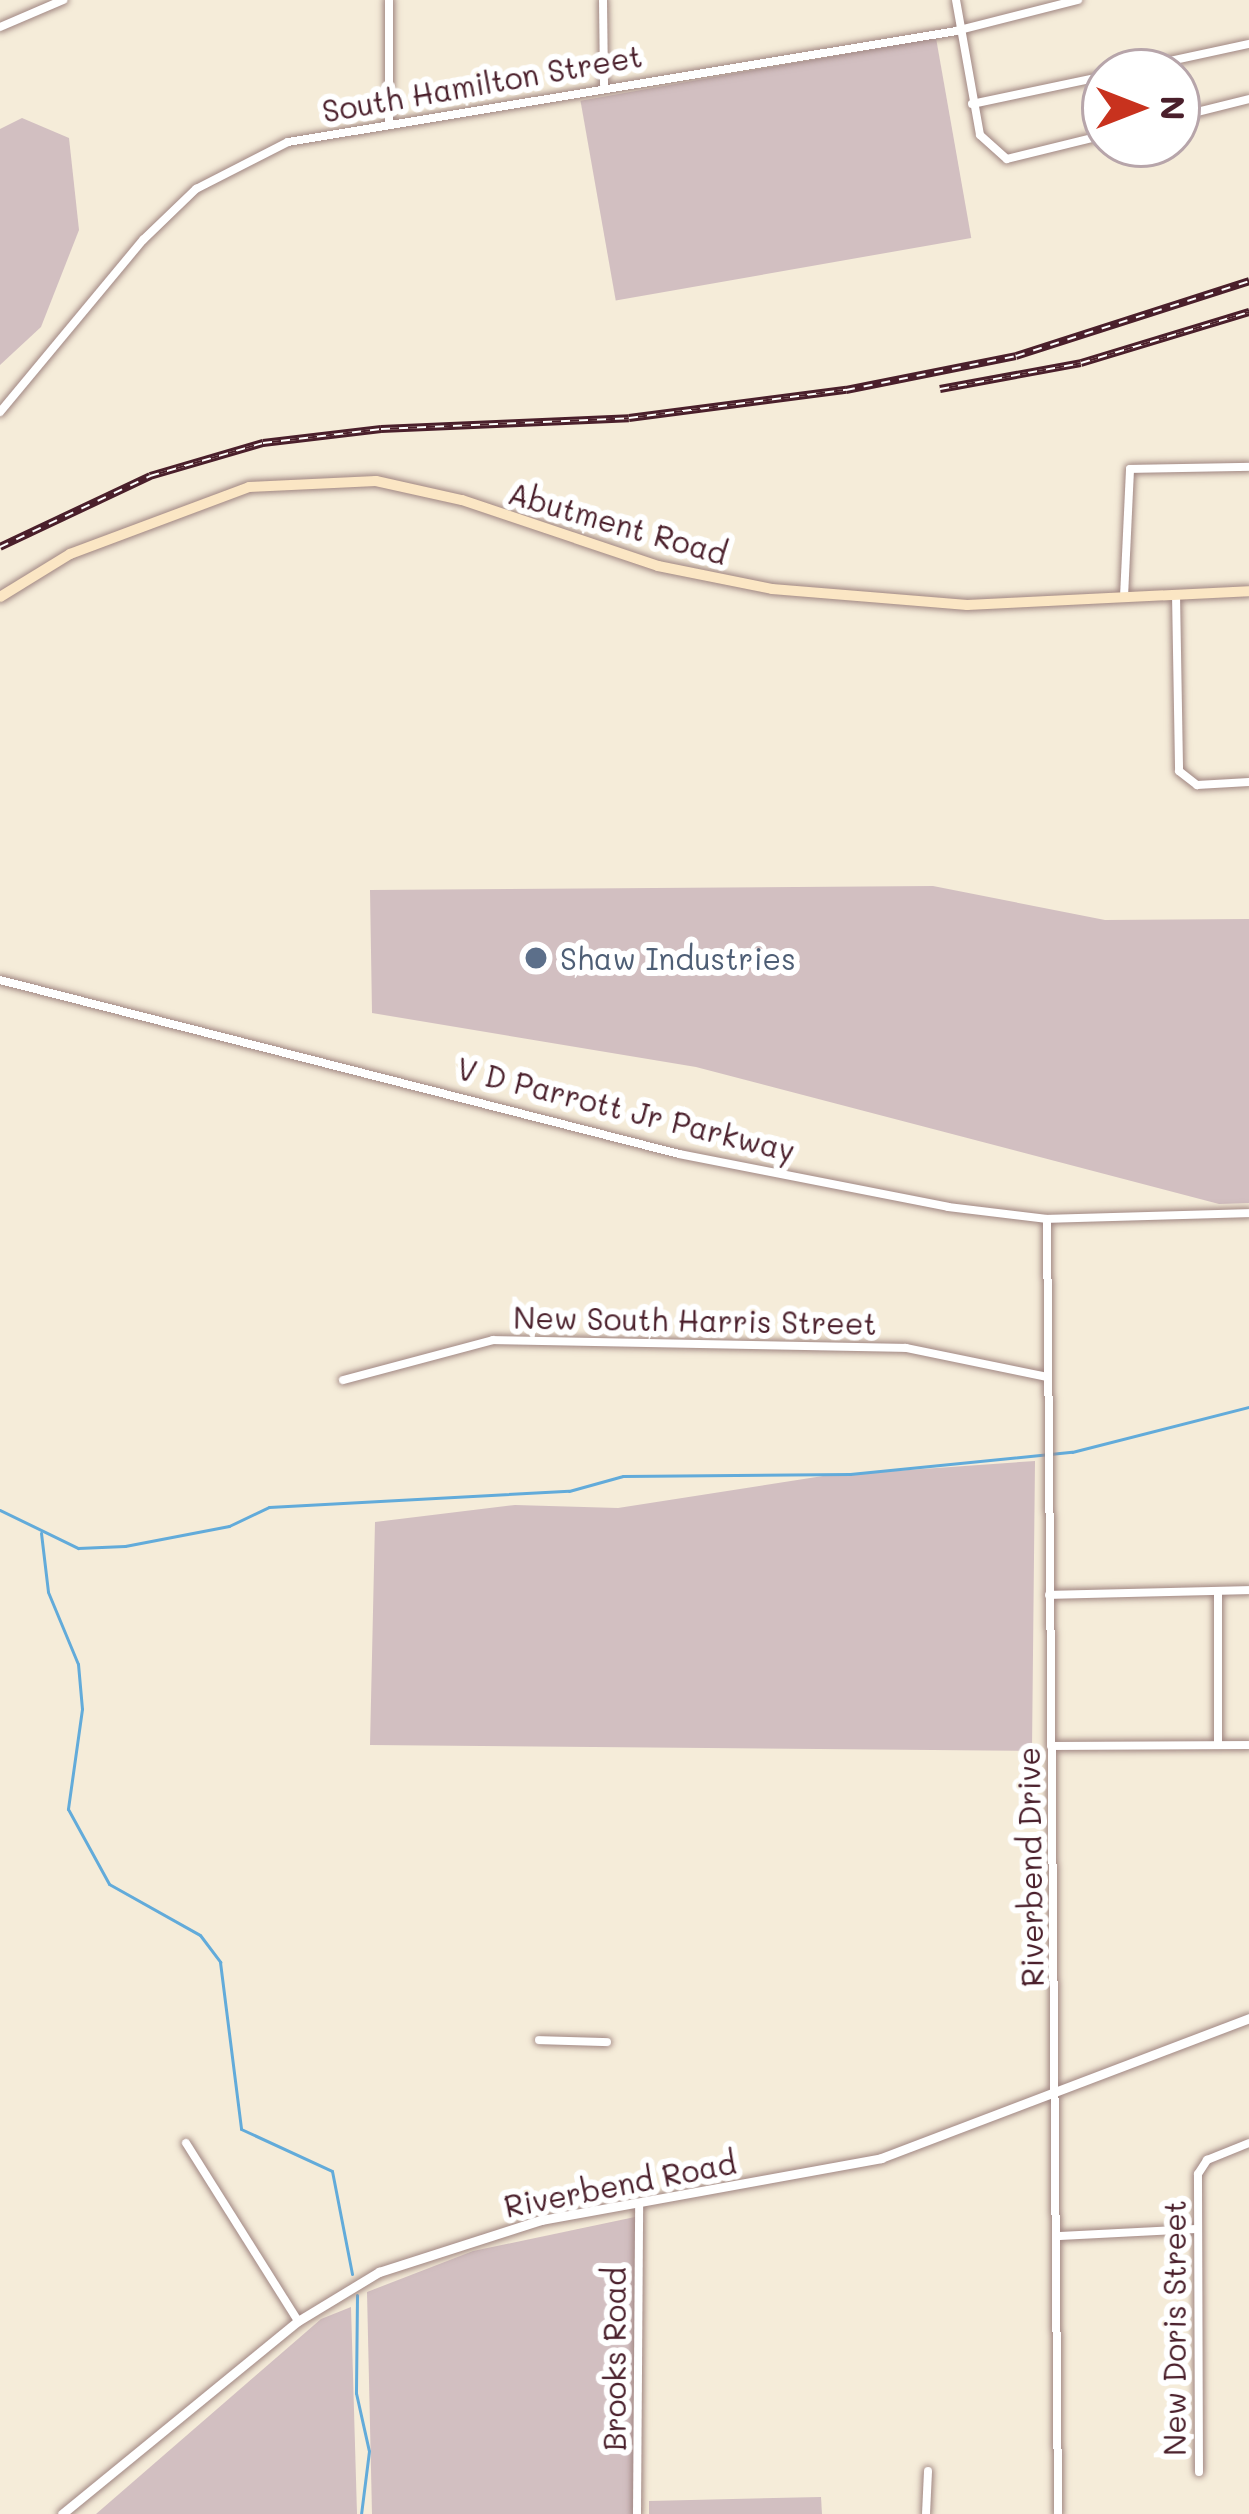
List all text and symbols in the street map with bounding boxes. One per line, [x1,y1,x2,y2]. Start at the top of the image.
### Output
street label: South Hamilton Street [319,37,645,129]
north arrow [1081,48,1201,168]
text: N [1153,95,1196,121]
street label: Abutment Road [504,475,732,571]
place label: Shaw Industries [560,940,796,976]
marker: Shaw Industries [523,945,549,971]
street label: V D Parrott Jr Parkway [453,1050,799,1168]
street label: New South Harris Street [513,1299,877,1341]
street label: Riverbend Drive [1010,1747,1050,1987]
street label: Riverbend Road [501,2144,739,2224]
street label: New Doris Street [1156,2200,1192,2456]
street label: Brooks Road [596,2267,632,2451]

